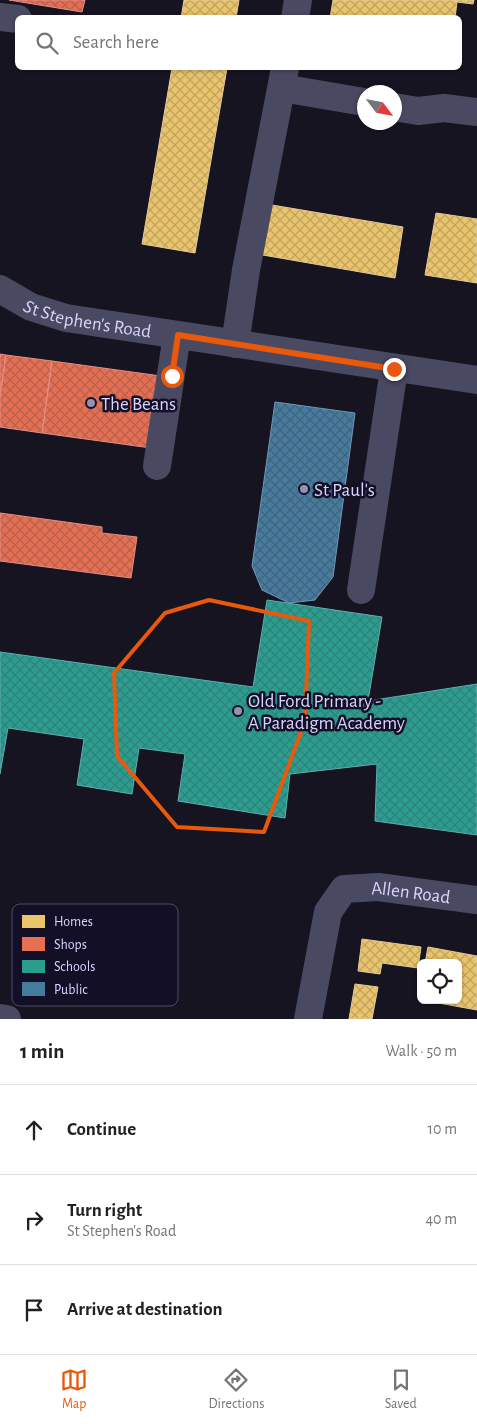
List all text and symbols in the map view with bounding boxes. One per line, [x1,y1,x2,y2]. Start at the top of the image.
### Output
search box [15,15,462,70]
icon: search [33,29,61,57]
text: Search here [73,33,159,52]
north arrow [357,85,402,130]
street label: St Stephen's Road [20,297,153,342]
route end [383,358,406,381]
route start [161,365,184,388]
place label: The Beans [101,395,176,414]
marker: The Beans [85,397,97,409]
place label: St Paul's [314,481,375,500]
marker: St Paul's [298,483,310,495]
place label: Old Ford Primary - A Paradigm Academy [248,692,405,733]
marker: Old Ford Primary - A Paradigm Academy [232,705,244,717]
street label: Allen Road [371,879,452,907]
legend [12,904,178,1006]
text: Homes [54,915,93,929]
text: Shops [54,938,87,952]
map controls [417,959,462,1004]
button: locate [417,959,462,1004]
text: Schools [54,960,95,974]
text: Public [54,983,88,997]
text: 1 min [20,1041,64,1062]
text: Walk · 50 m [385,1043,457,1059]
icon: ahead [20,1116,48,1144]
text: Continue [67,1120,136,1139]
text: 10 m [428,1121,457,1137]
text: Turn right [67,1201,142,1220]
icon: right [20,1206,48,1234]
text: 40 m [425,1211,457,1227]
text: St Stephen's Road [67,1223,176,1239]
icon: arrive [20,1296,48,1324]
text: Arrive at destination [67,1300,223,1319]
tab: Map [60,1366,88,1413]
tab: Directions [209,1366,264,1413]
tab: Saved [385,1366,417,1413]

